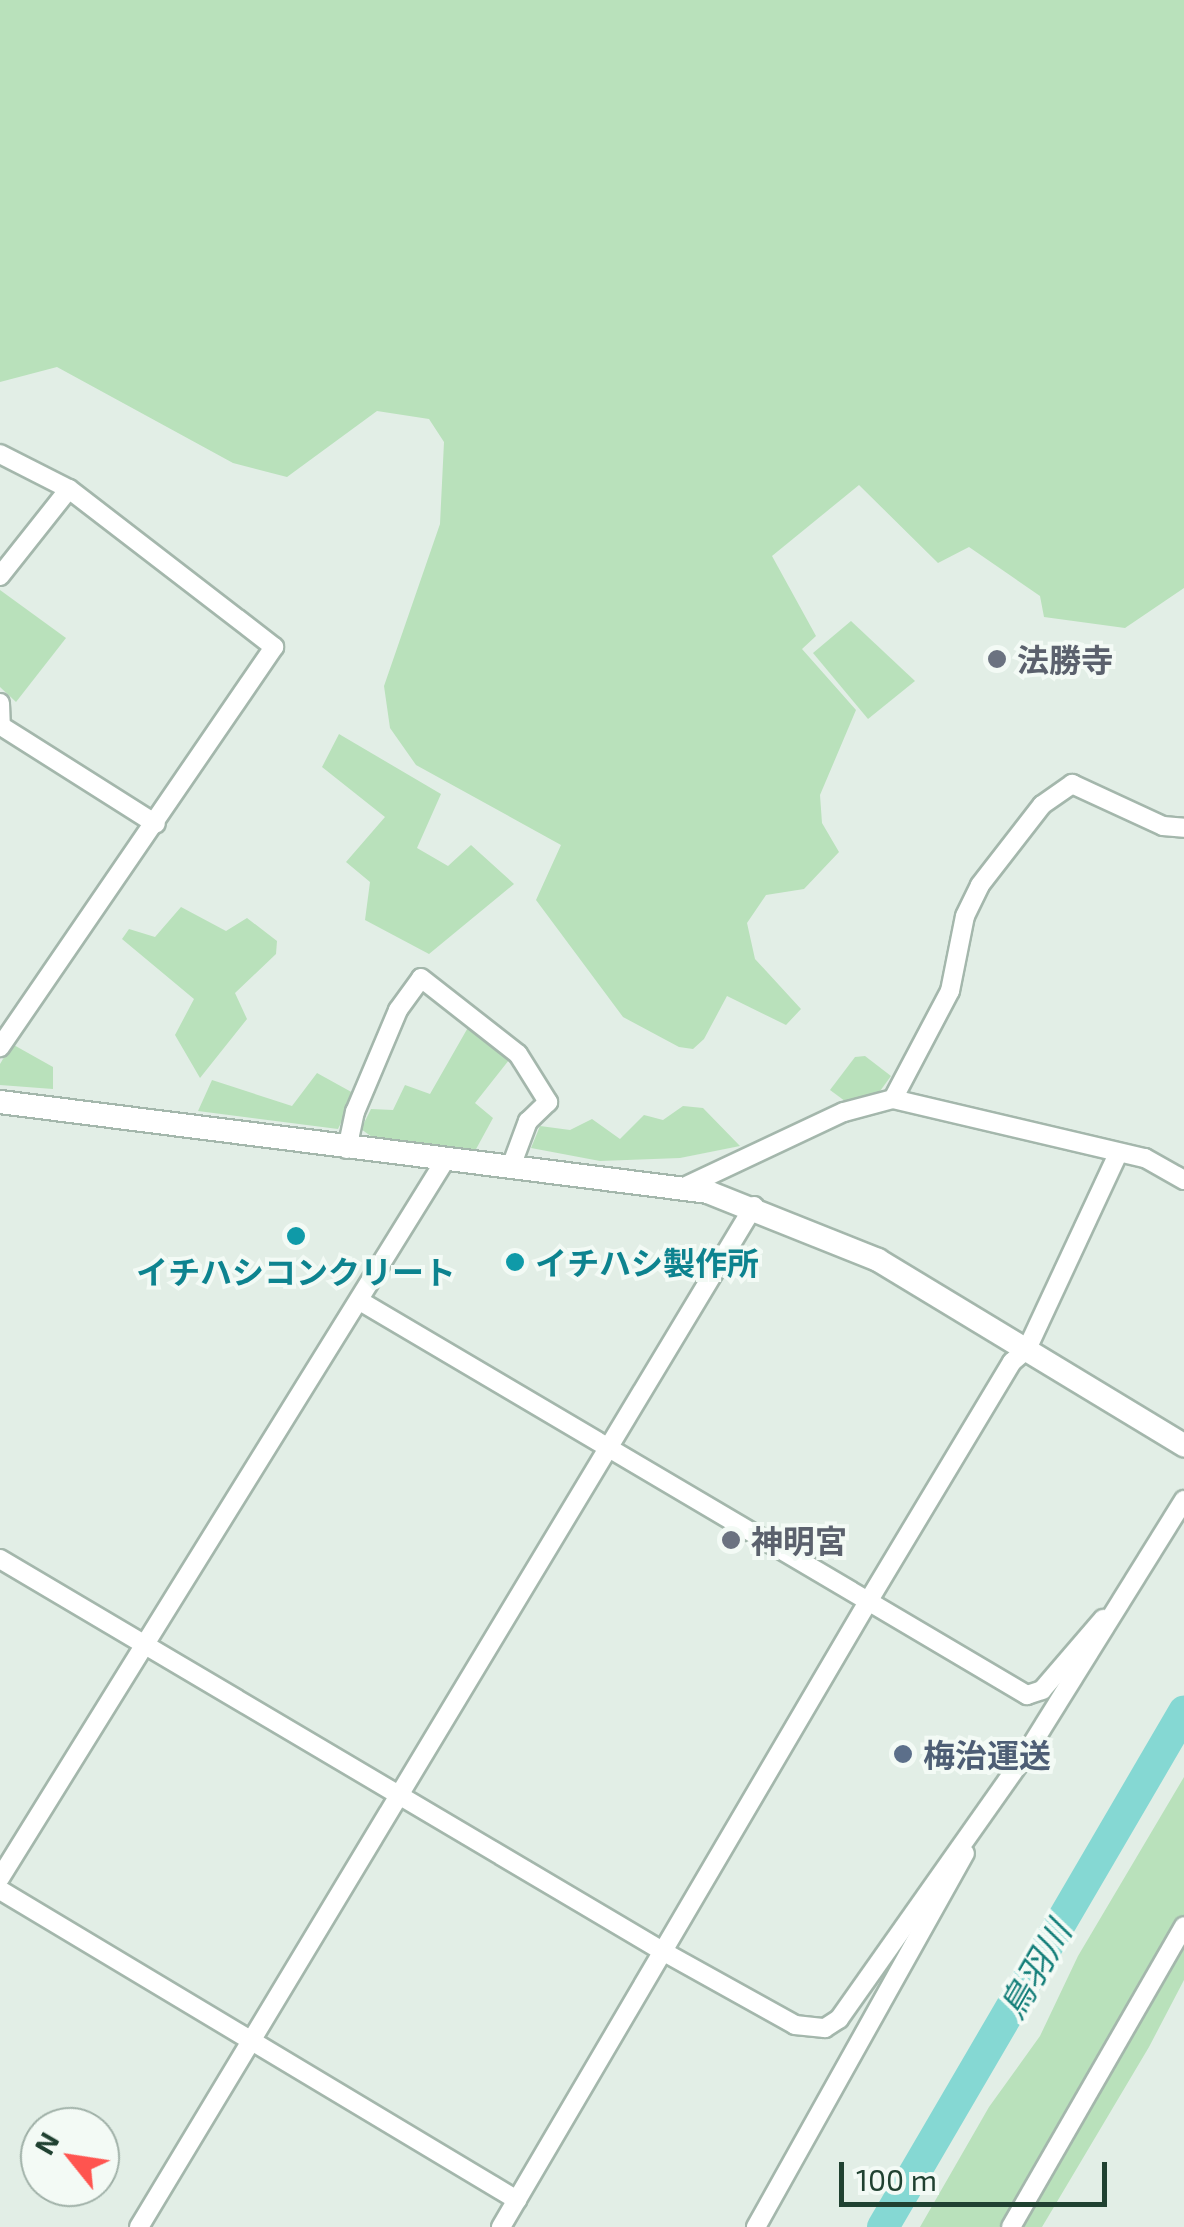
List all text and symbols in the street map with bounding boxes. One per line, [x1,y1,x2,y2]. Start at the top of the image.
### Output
place label: 法勝寺 [1017,640,1113,678]
marker: 法勝寺 [986,648,1008,670]
marker: イチハシコンクリート [285,1225,307,1247]
place label: イチハシ製作所 [535,1243,759,1281]
marker: イチハシ製作所 [504,1251,526,1273]
place label: イチハシコンクリート [136,1252,456,1290]
place label: 神明宮 [751,1521,847,1559]
marker: 神明宮 [720,1529,742,1551]
place label: 梅治運送 [923,1735,1051,1773]
marker: 梅治運送 [892,1743,914,1765]
water label: 鳥羽川 [990,1913,1078,2025]
north arrow [20,2107,120,2207]
text: N [26,2126,66,2160]
scale bar [844,2142,1112,2204]
text: 100 m [856,2161,937,2197]

